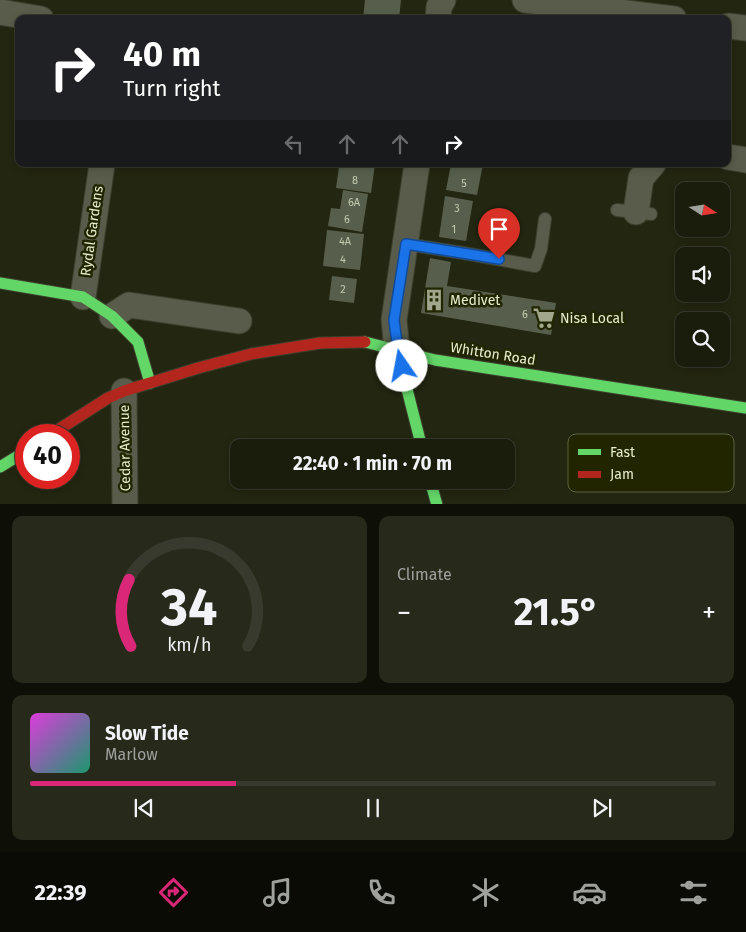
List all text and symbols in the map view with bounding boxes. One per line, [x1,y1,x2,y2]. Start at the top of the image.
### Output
text: 40 m [123,33,201,75]
icon: right [40,35,105,100]
text: Turn right [123,75,220,102]
icon: left [280,130,308,158]
icon: ahead [333,130,361,158]
icon: ahead [386,130,414,158]
icon: right [439,130,467,158]
house number: 8 [352,174,358,187]
house number: 5 [461,177,467,190]
north arrow [675,182,730,238]
map controls [675,182,730,367]
street label: Rydal Gardens [77,184,107,277]
house number: 6A [348,196,361,209]
house number: 3 [454,202,460,215]
pin [478,208,520,259]
house number: 6 [344,213,350,226]
icon: arrive [485,215,513,243]
house number: 1 [452,223,456,236]
house number: 4A [339,235,352,248]
button: sound [675,247,730,302]
house number: 4 [340,253,346,266]
house number: 2 [340,283,346,296]
building icon: Medivet [421,287,447,313]
place label: Medivet [450,292,501,309]
supermarket icon: Nisa Local [531,305,557,331]
house number: 6 [522,308,528,321]
place label: Nisa Local [560,310,624,327]
button: search [675,312,730,367]
position arrow [375,339,427,391]
street label: Whitton Road [449,339,537,369]
street label: Cedar Avenue [116,404,134,492]
speed limit sign: 40 [15,424,80,489]
legend [568,434,734,492]
text: Fast [610,444,636,461]
text: 22:40 · 1 min · 70 m [293,452,452,475]
text: Jam [610,466,634,483]
text: Climate [397,565,452,584]
text: 34 [160,576,218,639]
text: 21.5° [514,589,599,635]
text: − [397,596,411,629]
text: + [702,596,716,629]
text: km/h [167,634,212,656]
text: Slow Tide [105,722,189,745]
text: Marlow [105,745,158,764]
icon: previous [130,794,158,822]
icon: pause [359,794,387,822]
icon: next [588,794,616,822]
icon: directions [156,875,191,910]
icon: music [260,875,295,910]
icon: phone [364,875,399,910]
icon: climate [468,875,503,910]
icon: car [572,875,607,910]
icon: filters [676,875,711,910]
text: 22:39 [35,879,86,906]

